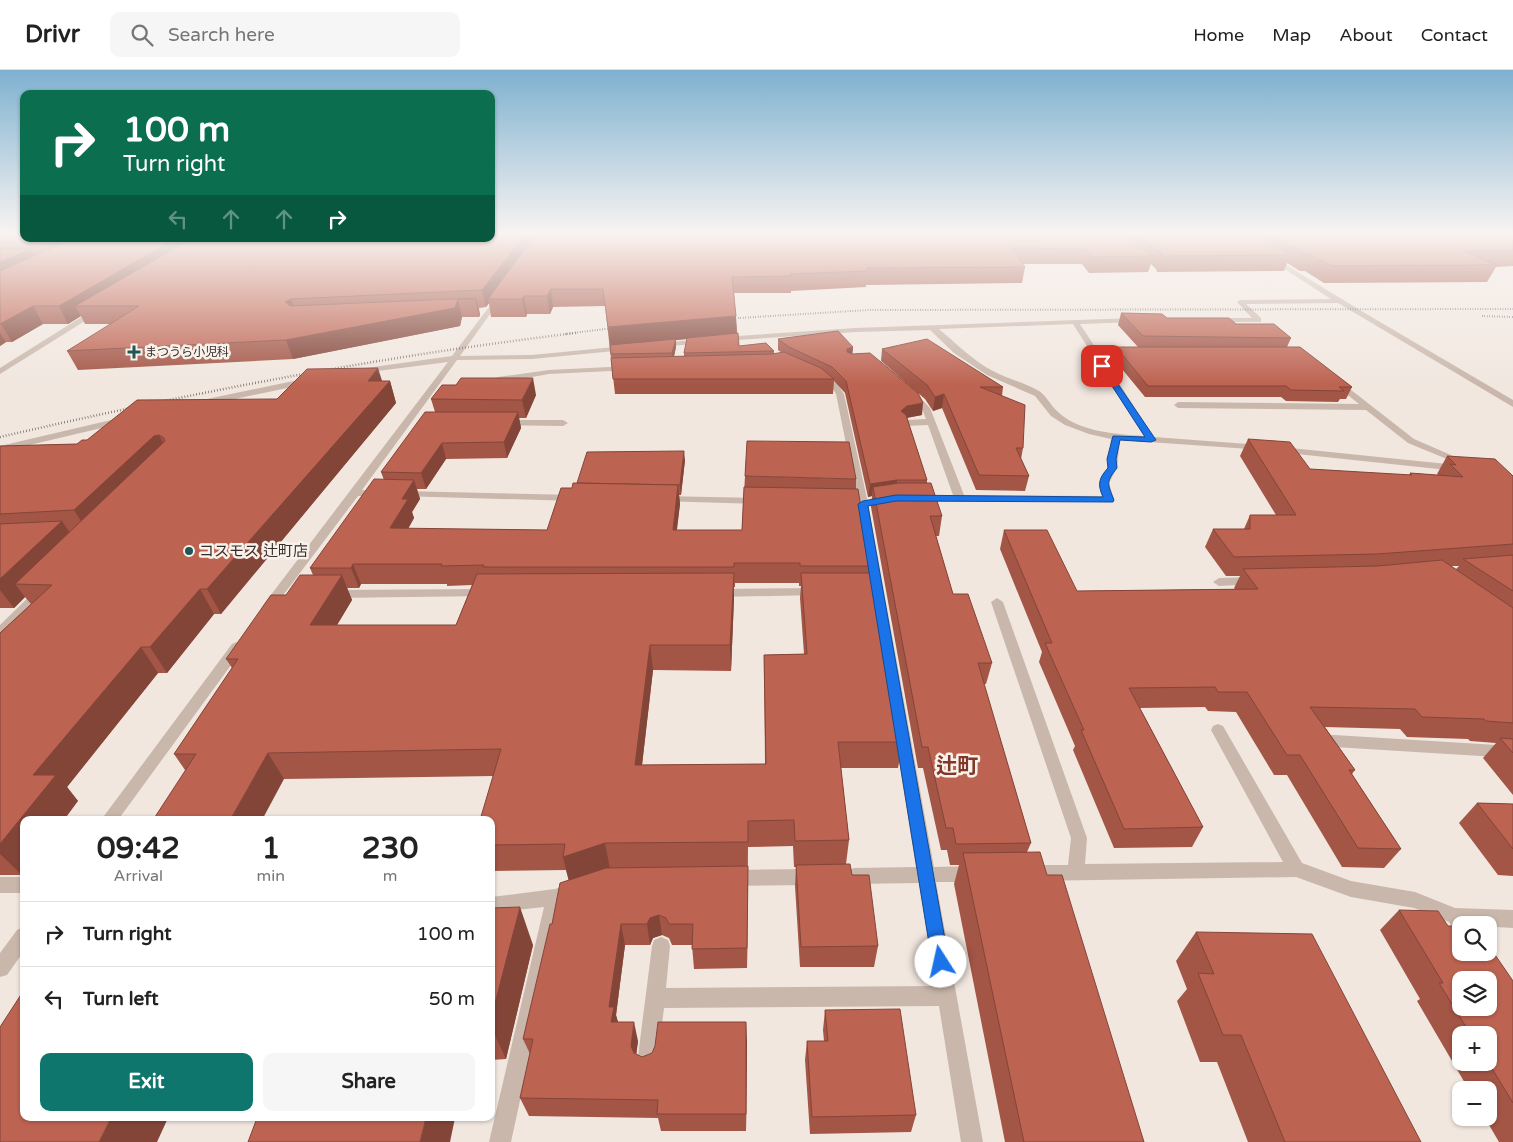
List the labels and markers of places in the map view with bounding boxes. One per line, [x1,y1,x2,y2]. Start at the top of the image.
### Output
marker: まつうら小児科 [127,345,141,359]
place label: まつうら小児科 [145,345,229,359]
pin [1081,345,1123,387]
place label: コスモス 辻町店 [199,542,308,560]
marker: コスモス 辻町店 [183,545,195,557]

